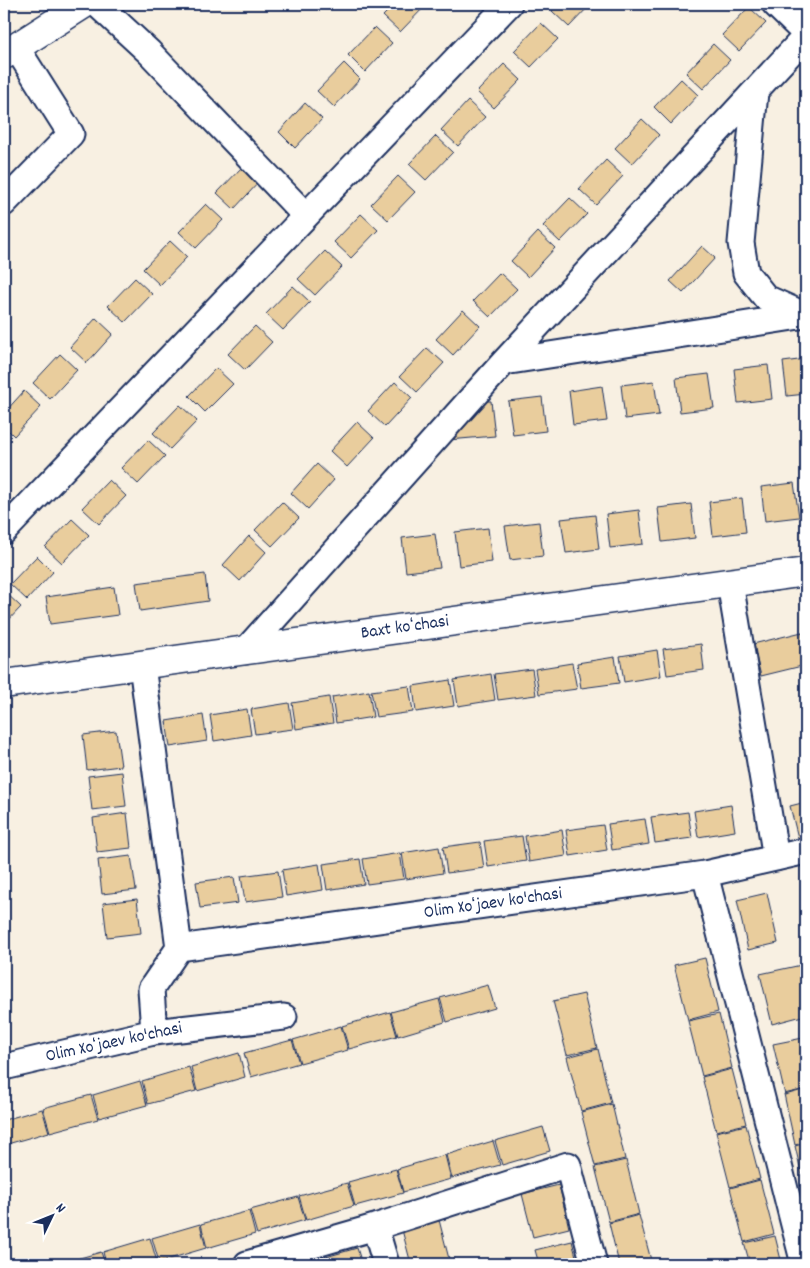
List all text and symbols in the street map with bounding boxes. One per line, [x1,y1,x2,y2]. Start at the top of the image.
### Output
street label: Baxt koʻchasi [359,609,451,647]
street label: Olim Xoʻjaev ko'chasi [422,882,564,926]
street label: Olim Xoʻjaev ko'chasi [43,1016,185,1070]
north arrow [28,1190,78,1240]
text: N [50,1199,70,1218]

